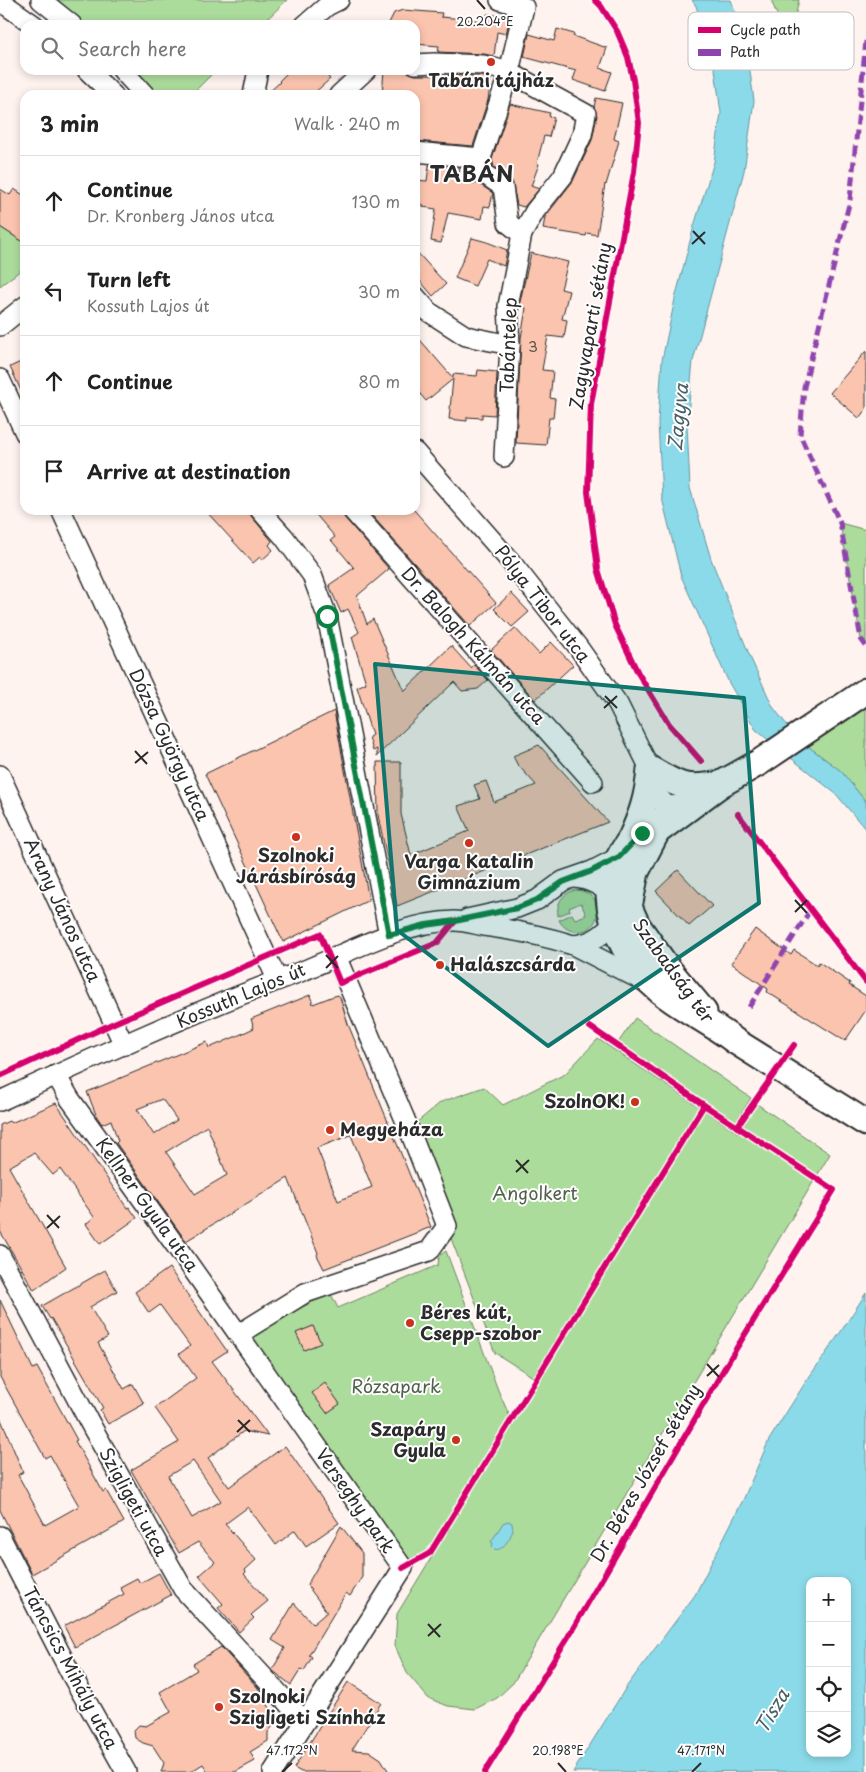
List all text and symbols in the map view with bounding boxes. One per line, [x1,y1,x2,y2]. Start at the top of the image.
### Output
text: 20.204°E [457,12,513,30]
legend [688,12,854,70]
text: Cycle path [730,19,801,40]
search box [20,20,420,75]
icon: search [38,34,66,62]
text: Search here [78,34,187,62]
text: Path [730,41,760,62]
marker: Tabáni tájház [485,56,497,68]
place label: Tabáni tájház [428,66,554,93]
text: 3 min [40,107,99,139]
text: Walk · 240 m [294,111,400,135]
district label: TABÁN [430,156,514,189]
text: Continue [87,175,173,203]
icon: ahead [40,187,68,215]
text: 130 m [352,189,400,213]
text: Dr. Kronberg János utca [87,203,274,227]
street label: Zagyvaparti sétány [562,240,618,411]
text: Turn left [87,265,171,293]
icon: left [40,277,68,305]
text: 30 m [358,279,400,303]
text: Kossuth Lajos út [87,293,209,317]
street label: Tabántelep [492,297,523,393]
house number: 3 [528,334,538,357]
icon: ahead [40,367,68,395]
text: Continue [87,367,173,395]
text: 80 m [358,369,400,393]
water label: Zagyva [660,380,695,452]
icon: arrive [40,457,68,485]
text: Arrive at destination [87,457,291,485]
street label: Pólya Tibor utca [489,539,598,668]
street label: Dr. Balogh Kálmán utca [396,560,553,731]
route start [316,605,339,628]
street label: Dózsa György utca [123,664,218,826]
route end [631,822,654,845]
marker: Szolnoki Járásbíróság [290,831,302,843]
street label: Arany János utca [18,833,109,986]
marker: Varga Katalin Gimnázium [463,837,475,849]
place label: Szolnoki Járásbíróság [236,841,356,889]
place label: Varga Katalin Gimnázium [404,847,534,895]
street label: Szabadság tér [627,912,722,1029]
place label: Halászcsárda [450,950,576,977]
street label: Kossuth Lajos út [172,955,309,1034]
marker: Halászcsárda [434,959,446,971]
place label: SzolnOK! [544,1087,625,1114]
marker: SzolnOK! [629,1096,641,1108]
place label: Megyeháza [340,1115,444,1142]
marker: Megyeháza [324,1124,336,1136]
street label: Kellner Gyula utca [90,1131,207,1277]
park label: Angolkert [492,1179,578,1206]
place label: Béres kút, Csepp-szobor [420,1298,542,1346]
marker: Béres kút, Csepp-szobor [404,1317,416,1329]
park label: Rózsapark [351,1372,441,1399]
street label: Dr. Béres József sétány [583,1378,707,1566]
place label: Szapáry Gyula [370,1415,446,1463]
marker: Szapáry Gyula [450,1434,462,1446]
street label: Szigligeti utca [93,1442,176,1561]
street label: Verseghy park [310,1442,403,1558]
map controls [806,1577,851,1757]
button: + [806,1577,851,1622]
street label: Táncsics Mihály utca [17,1581,126,1754]
button: − [806,1622,851,1667]
button: locate [806,1667,851,1712]
place label: Szolnoki Szigligeti Színház [229,1682,385,1730]
water label: Tisza [747,1682,796,1738]
marker: Szolnoki Szigligeti Színház [213,1701,225,1713]
button: layers [806,1712,851,1757]
text: 47.172°N [266,1741,318,1759]
text: 20.198°E [532,1741,584,1759]
text: 47.171°N [677,1741,725,1759]

